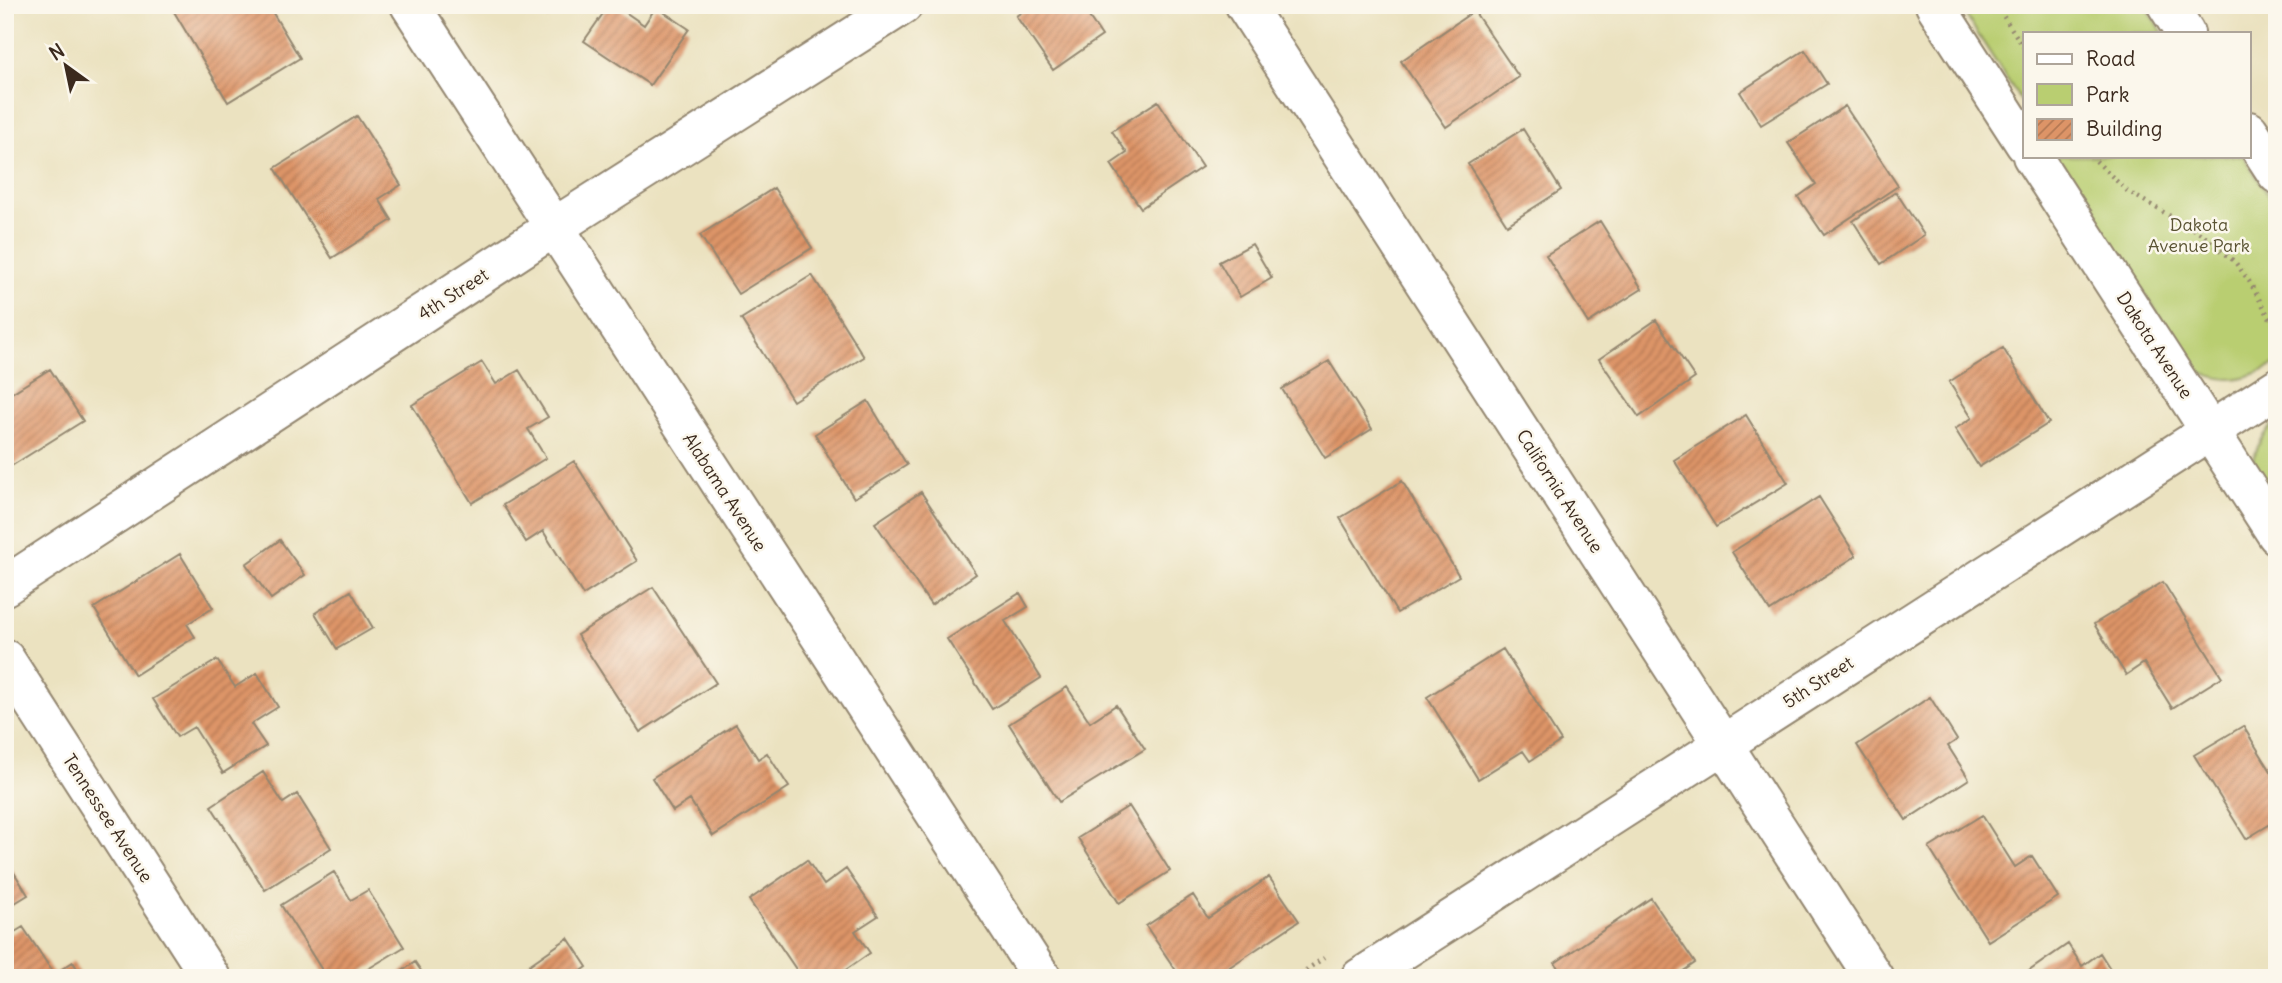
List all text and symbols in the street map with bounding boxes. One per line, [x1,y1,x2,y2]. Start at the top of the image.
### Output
north arrow [32,32,102,102]
legend [2023,32,2250,158]
text: N [45,38,69,65]
text: Road [2086,45,2135,72]
text: Park [2086,81,2129,108]
text: Building [2086,115,2162,142]
park label: Dakota Avenue Park [2148,213,2250,257]
street label: 4th Street [414,263,492,325]
street label: Dakota Avenue [2112,287,2198,403]
street label: California Avenue [1512,425,1608,557]
street label: Alabama Avenue [678,428,772,556]
street label: 5th Street [1779,651,1857,713]
street label: Tennessee Avenue [58,749,158,887]

